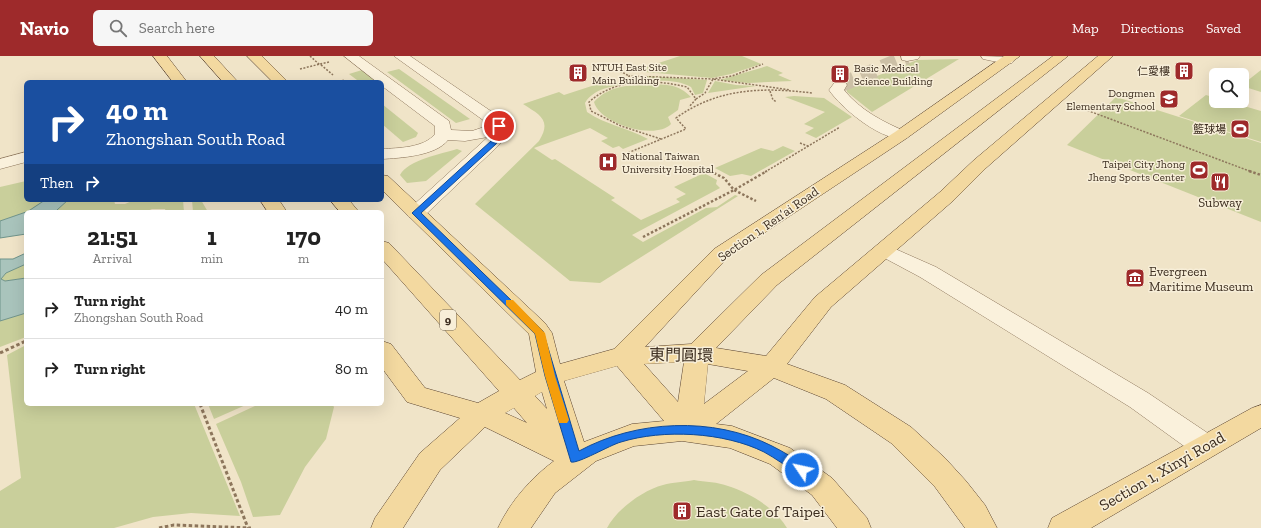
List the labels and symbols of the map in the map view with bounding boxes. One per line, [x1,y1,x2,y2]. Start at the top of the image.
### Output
building icon: 仁愛樓 [1173,60,1195,82]
place label: NTUH East Site Main Building [592,61,667,87]
building icon: NTUH East Site Main Building [567,62,589,84]
place label: Basic Medical Science Building [854,62,933,88]
building icon: Basic Medical Science Building [829,63,851,85]
place label: 仁愛樓 [1137,65,1170,78]
place label: Dongmen Elementary School [1066,87,1156,113]
school or university icon: Dongmen Elementary School [1158,88,1180,110]
pin [482,109,516,143]
sports icon: 籃球場 [1229,118,1251,140]
place label: 籃球場 [1193,123,1226,136]
place label: National Taiwan University Hospital [622,150,714,176]
hospital icon: National Taiwan University Hospital [597,151,619,173]
place label: Taipei City Jhong Jheng Sports Center [1088,158,1185,184]
sports icon: Taipei City Jhong Jheng Sports Center [1188,159,1210,181]
restaurant icon: Subway [1209,171,1231,193]
street label: Section 1, Ren’ai Road [715,184,821,264]
place label: Subway [1198,195,1242,210]
place label: Evergreen Maritime Museum [1149,264,1254,294]
museum icon: Evergreen Maritime Museum [1124,267,1146,289]
road number: 9 [440,310,456,330]
street label: 東門圓環 [649,345,713,365]
street label: Section 1, Xinyi Road [1096,427,1228,515]
position arrow [781,449,823,491]
building icon: East Gate of Taipei [671,500,693,522]
place label: East Gate of Taipei [696,502,825,521]

